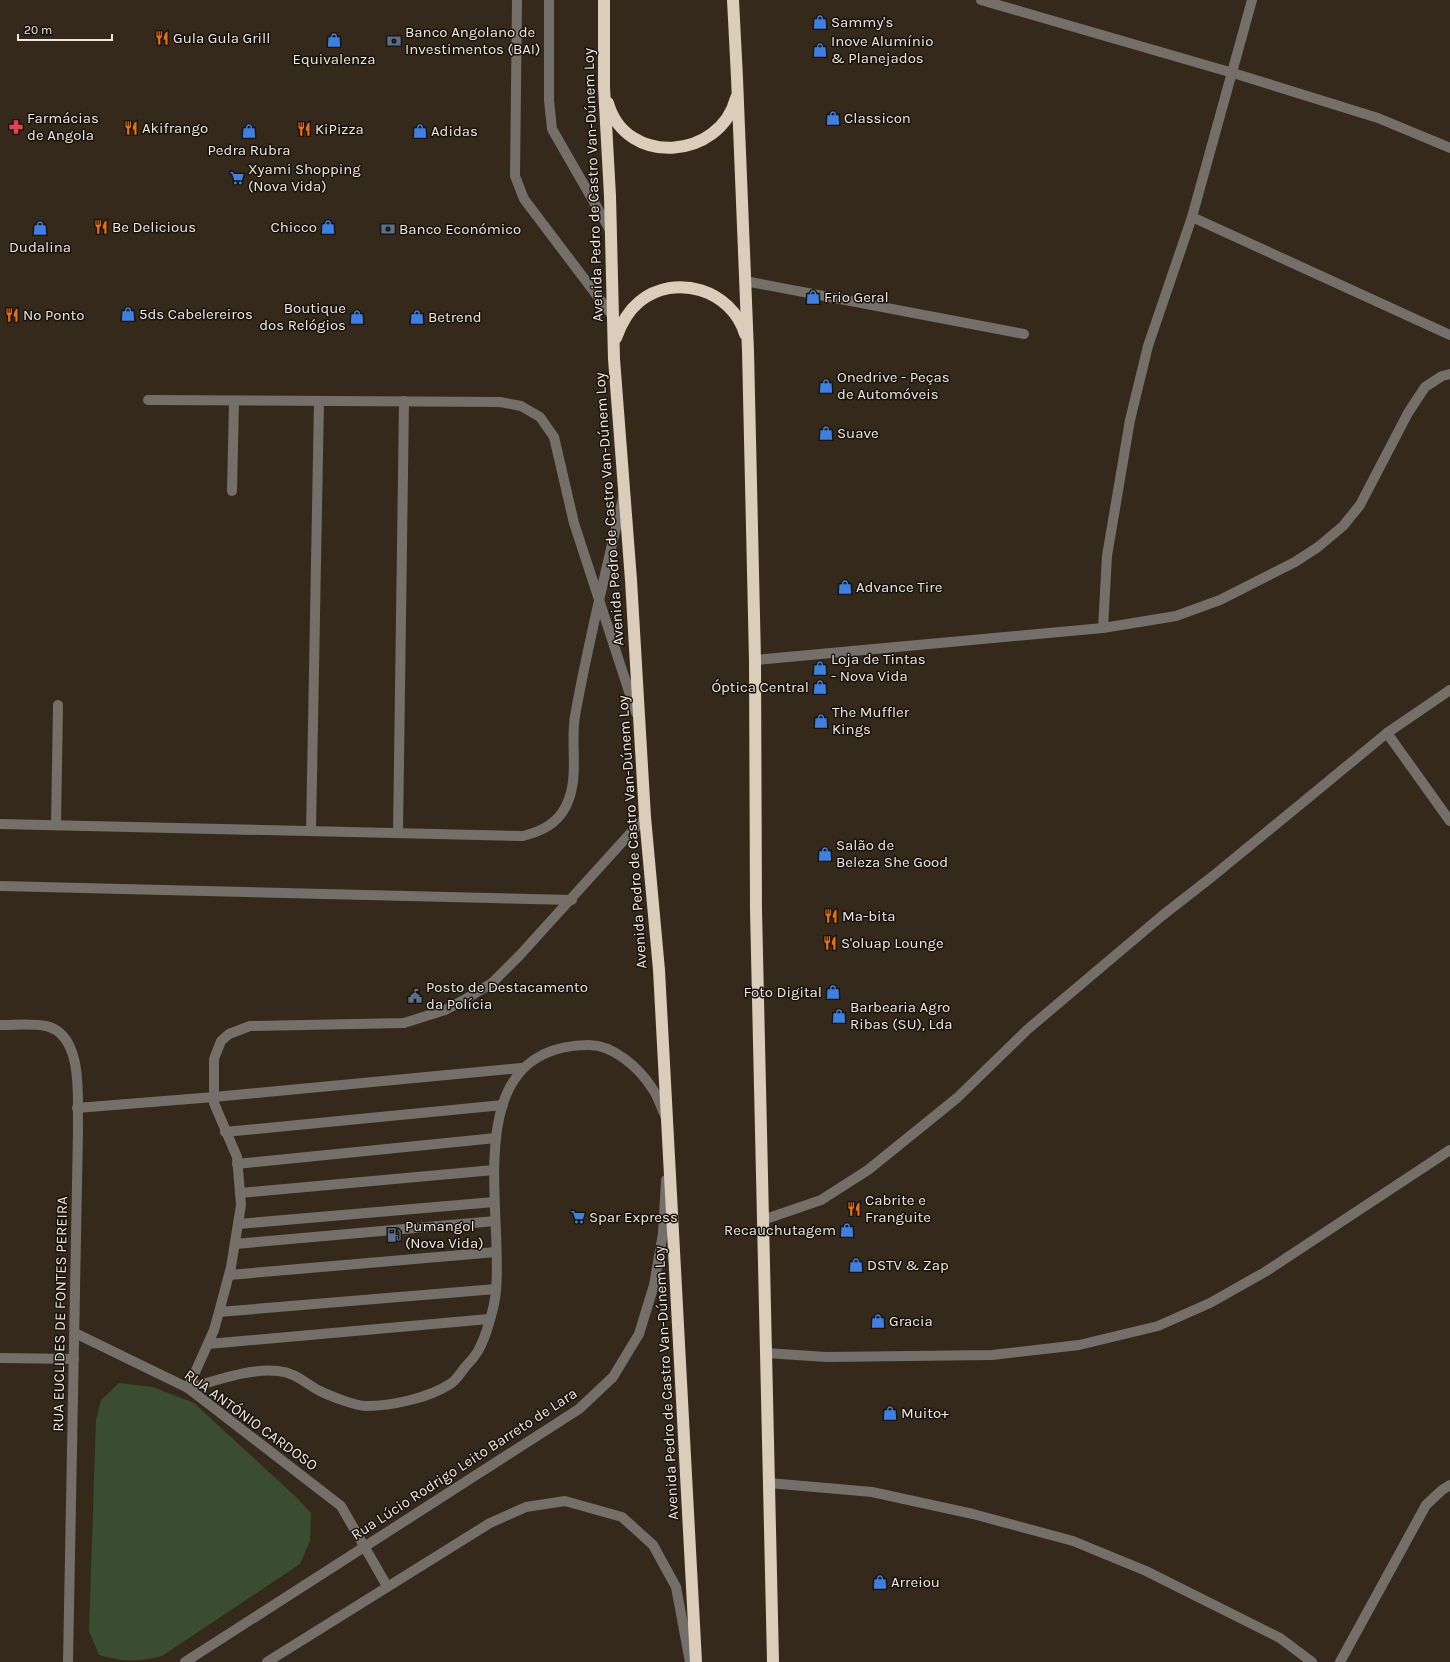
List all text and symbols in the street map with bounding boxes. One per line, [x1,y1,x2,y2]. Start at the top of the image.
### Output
place label: Sammy's [831,13,893,31]
shop icon: Sammy's [812,14,828,30]
scale bar [18,16,112,42]
text: 20 m [24,23,52,37]
place label: Banco Angolano de Investimentos (BAI) [405,23,540,58]
place label: Gula Gula Grill [173,29,270,47]
restaurant icon: Gula Gula Grill [154,30,170,46]
shop icon: Equivalenza [326,32,342,48]
place label: Inove Alumínio & Planejados [831,32,933,67]
bank icon: Banco Angolano de Investimentos (BAI) [386,33,402,49]
shop icon: Inove Alumínio & Planejados [812,42,828,58]
street label: Avenida Pedro de Castro Van-Dúnem Loy [579,48,607,322]
place label: Equivalenza [293,50,375,68]
place label: Farmácias de Angola [27,109,99,144]
place label: Classicon [844,109,911,127]
shop icon: Classicon [825,110,841,126]
pharmacy icon: Farmácias de Angola [8,119,24,135]
place label: Akifrango [142,119,208,137]
restaurant icon: Akifrango [123,120,139,136]
place label: KiPizza [315,120,364,138]
restaurant icon: KiPizza [296,121,312,137]
place label: Adidas [431,122,478,140]
shop icon: Pedra Rubra [241,123,257,139]
shop icon: Adidas [412,123,428,139]
place label: Pedra Rubra [208,141,290,159]
place label: Xyami Shopping (Nova Vida) [248,160,361,195]
supermarket icon: Xyami Shopping (Nova Vida) [229,170,245,186]
place label: Be Delicious [112,218,196,236]
place label: Chicco [271,218,317,236]
restaurant icon: Be Delicious [93,219,109,235]
shop icon: Chicco [320,219,336,235]
shop icon: Dudalina [32,220,48,236]
place label: Banco Económico [399,220,521,238]
bank icon: Banco Económico [380,221,396,237]
place label: Dudalina [9,238,71,256]
place label: Frio Geral [824,288,889,306]
shop icon: Frio Geral [805,289,821,305]
place label: Boutique dos Relógios [259,299,346,334]
place label: 5ds Cabelereiros [139,305,253,323]
place label: No Ponto [23,306,84,324]
shop icon: 5ds Cabelereiros [120,306,136,322]
restaurant icon: No Ponto [4,307,20,323]
place label: Betrend [428,308,482,326]
shop icon: Boutique dos Relógios [349,309,365,325]
shop icon: Betrend [409,309,425,325]
place label: Onedrive - Peças de Automóveis [837,368,950,403]
street label: Avenida Pedro de Castro Van-Dúnem Loy [590,372,628,646]
shop icon: Onedrive - Peças de Automóveis [818,378,834,394]
place label: Suave [837,424,879,442]
shop icon: Suave [818,425,834,441]
place label: Advance Tire [856,578,942,596]
shop icon: Advance Tire [837,579,853,595]
place label: Loja de Tintas - Nova Vida [831,650,926,685]
shop icon: Loja de Tintas - Nova Vida [812,660,828,676]
place label: Óptica Central [711,678,809,696]
shop icon: Óptica Central [812,679,828,695]
street label: Avenida Pedro de Castro Van-Dúnem Loy [613,695,651,969]
place label: The Muffler Kings [832,703,910,738]
shop icon: The Muffler Kings [813,713,829,729]
place label: Salão de Beleza She Good [836,836,948,871]
shop icon: Salão de Beleza She Good [817,846,833,862]
place label: Ma-bita [842,907,895,925]
restaurant icon: Ma-bita [823,908,839,924]
place label: S'oluap Lounge [841,934,944,952]
restaurant icon: S'oluap Lounge [822,935,838,951]
place label: Posto de Destacamento da Polícia [426,978,588,1013]
place label: Foto Digital [744,983,822,1001]
shop icon: Foto Digital [825,984,841,1000]
public building icon: Posto de Destacamento da Polícia [407,988,423,1004]
place label: Barbearia Agro Ribas (SU), Lda [850,998,953,1033]
shop icon: Barbearia Agro Ribas (SU), Lda [831,1008,847,1024]
place label: Cabrite e Franguite [865,1191,931,1226]
street label: RUA EUCLIDES DE FONTES PEREIRA [49,1196,71,1432]
restaurant icon: Cabrite e Franguite [846,1201,862,1217]
place label: Spar Express [589,1208,678,1226]
supermarket icon: Spar Express [570,1209,586,1225]
place label: Pumangol (Nova Vida) [405,1217,484,1252]
place label: Recauchutagem [724,1221,836,1239]
shop icon: Recauchutagem [839,1222,855,1238]
fuel station icon: Pumangol (Nova Vida) [386,1227,402,1243]
street label: Avenida Pedro de Castro Van-Dúnem Loy [650,1246,682,1520]
place label: DSTV & Zap [867,1256,949,1274]
shop icon: DSTV & Zap [848,1257,864,1273]
place label: Gracia [889,1312,933,1330]
shop icon: Gracia [870,1313,886,1329]
street label: RUA ANTÓNIO CARDOSO [181,1366,321,1474]
street label: Rua Lúcio Rodrigo Leito Barreto de Lara [348,1384,580,1544]
place label: Muito+ [901,1404,949,1422]
shop icon: Muito+ [882,1405,898,1421]
place label: Arreiou [891,1573,940,1591]
shop icon: Arreiou [872,1574,888,1590]

